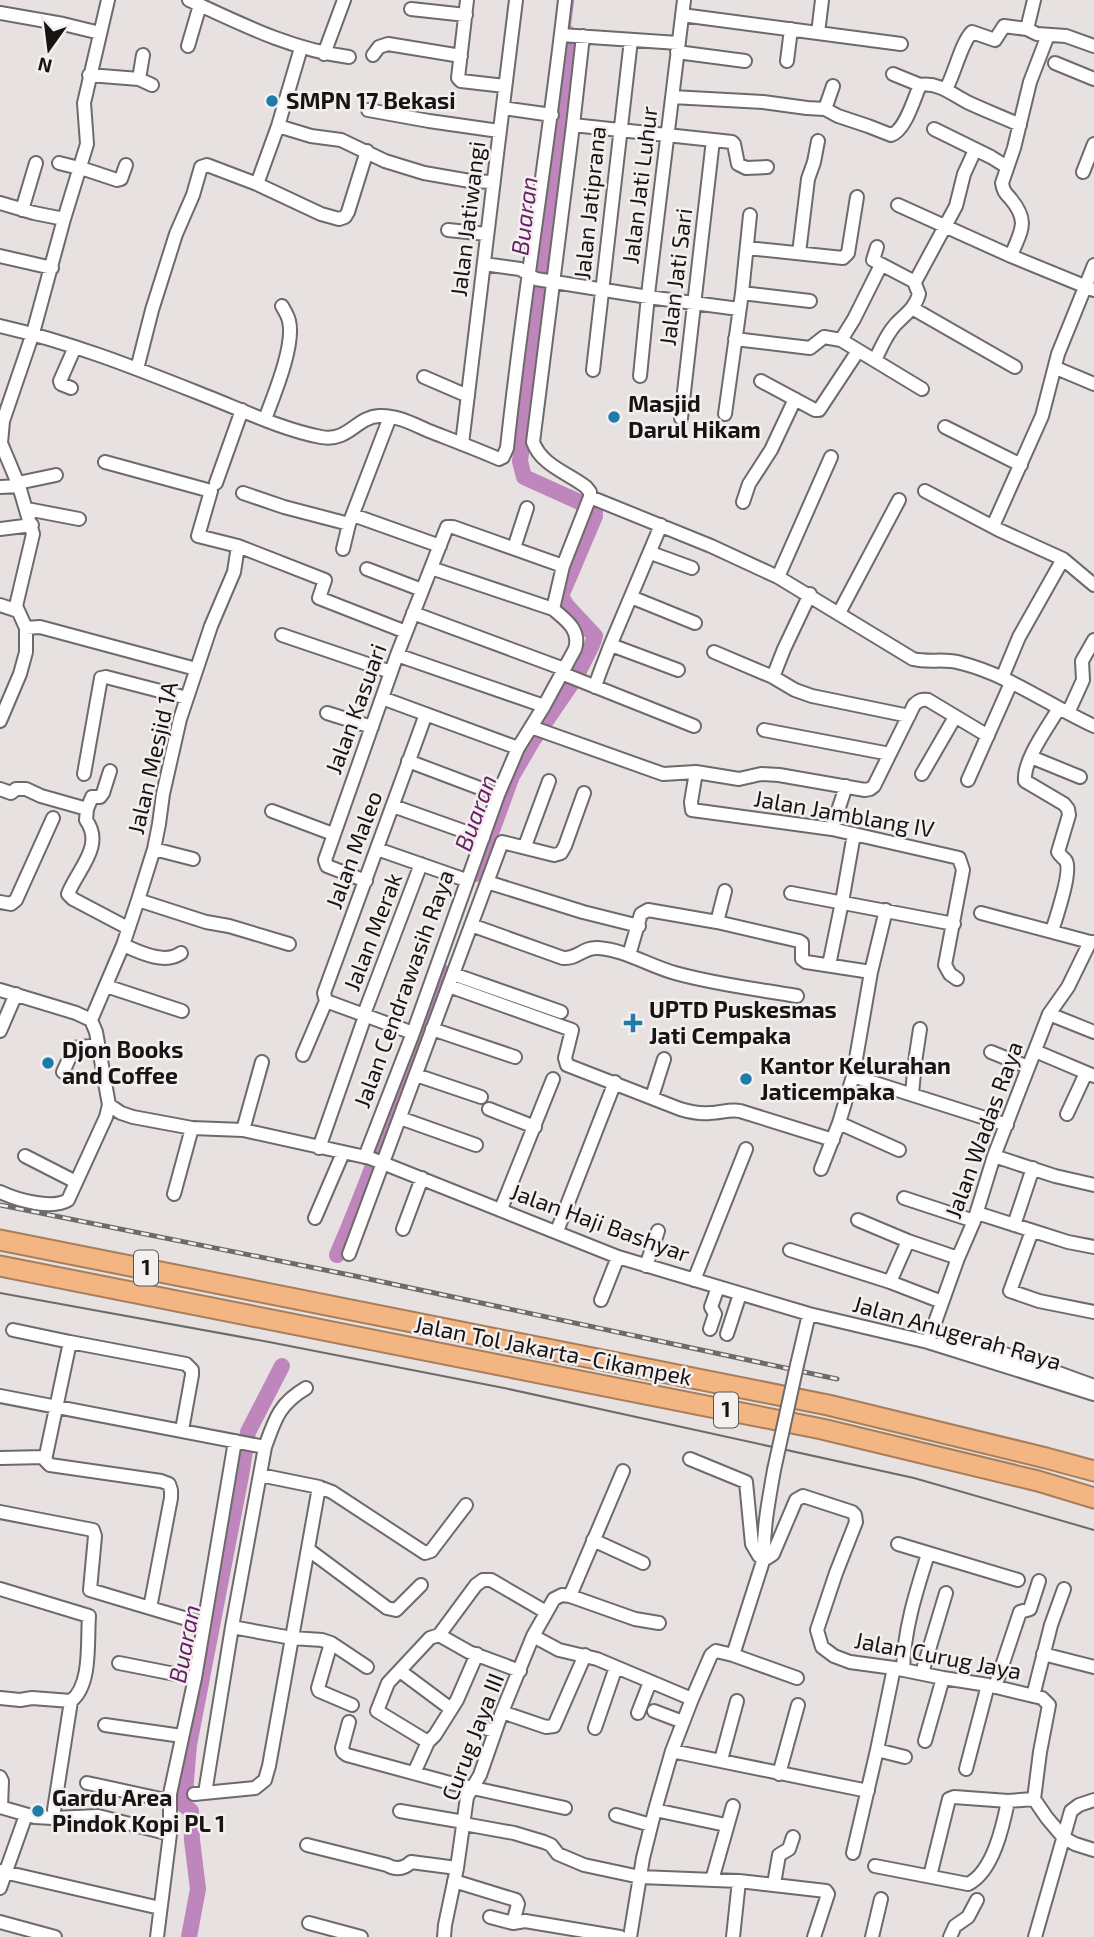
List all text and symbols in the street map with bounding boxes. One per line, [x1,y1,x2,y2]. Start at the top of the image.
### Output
north arrow [14,14,84,84]
text: N [35,53,54,79]
place label: SMPN 17 Bekasi [286,86,456,114]
marker: SMPN 17 Bekasi [264,93,280,109]
street label: Jalan Jati Luhur [615,104,663,265]
street label: Jalan Jatiprana [567,125,611,281]
street label: Jalan Jatiwangi [444,140,490,298]
water label: Buaran [504,175,543,257]
street label: Jalan Jati Sari [653,206,697,347]
place label: Masjid Darul Hikam [628,389,761,443]
marker: Masjid Darul Hikam [606,409,622,425]
street label: Jalan Kasuari [318,640,392,778]
street label: Jalan Mesjid 1A [121,678,183,837]
water label: Buaran [447,770,502,855]
street label: Jalan Jamblang IV [752,783,936,843]
street label: Jalan Maleo [319,787,387,912]
street label: Jalan Cendrawasih Raya [347,866,459,1111]
street label: Jalan Merak [337,868,408,995]
place label: UPTD Puskesmas Jati Cempaka [649,995,837,1049]
marker: UPTD Puskesmas Jati Cempaka [623,1013,643,1033]
place label: Djon Books and Coffee [62,1035,183,1089]
street label: Jalan Wadas Raya [938,1037,1028,1222]
place label: Kantor Kelurahan Jaticempaka [760,1051,951,1105]
marker: Djon Books and Coffee [40,1055,56,1071]
marker: Kantor Kelurahan Jaticempaka [738,1071,754,1087]
street label: Jalan Haji Bashyar [507,1177,694,1268]
road number: 1 [134,1250,158,1286]
street label: Jalan Anugerah Raya [850,1289,1065,1375]
street label: Jalan Tol Jakarta–Cikampek [412,1309,695,1391]
road number: 1 [714,1392,738,1428]
water label: Buaran [162,1602,205,1685]
street label: Jalan Curug Jaya [852,1625,1024,1685]
street label: Curug Jaya III [435,1669,509,1804]
place label: Gardu Area Pindok Kopi PL 1 [52,1783,225,1837]
marker: Gardu Area Pindok Kopi PL 1 [30,1803,46,1819]

